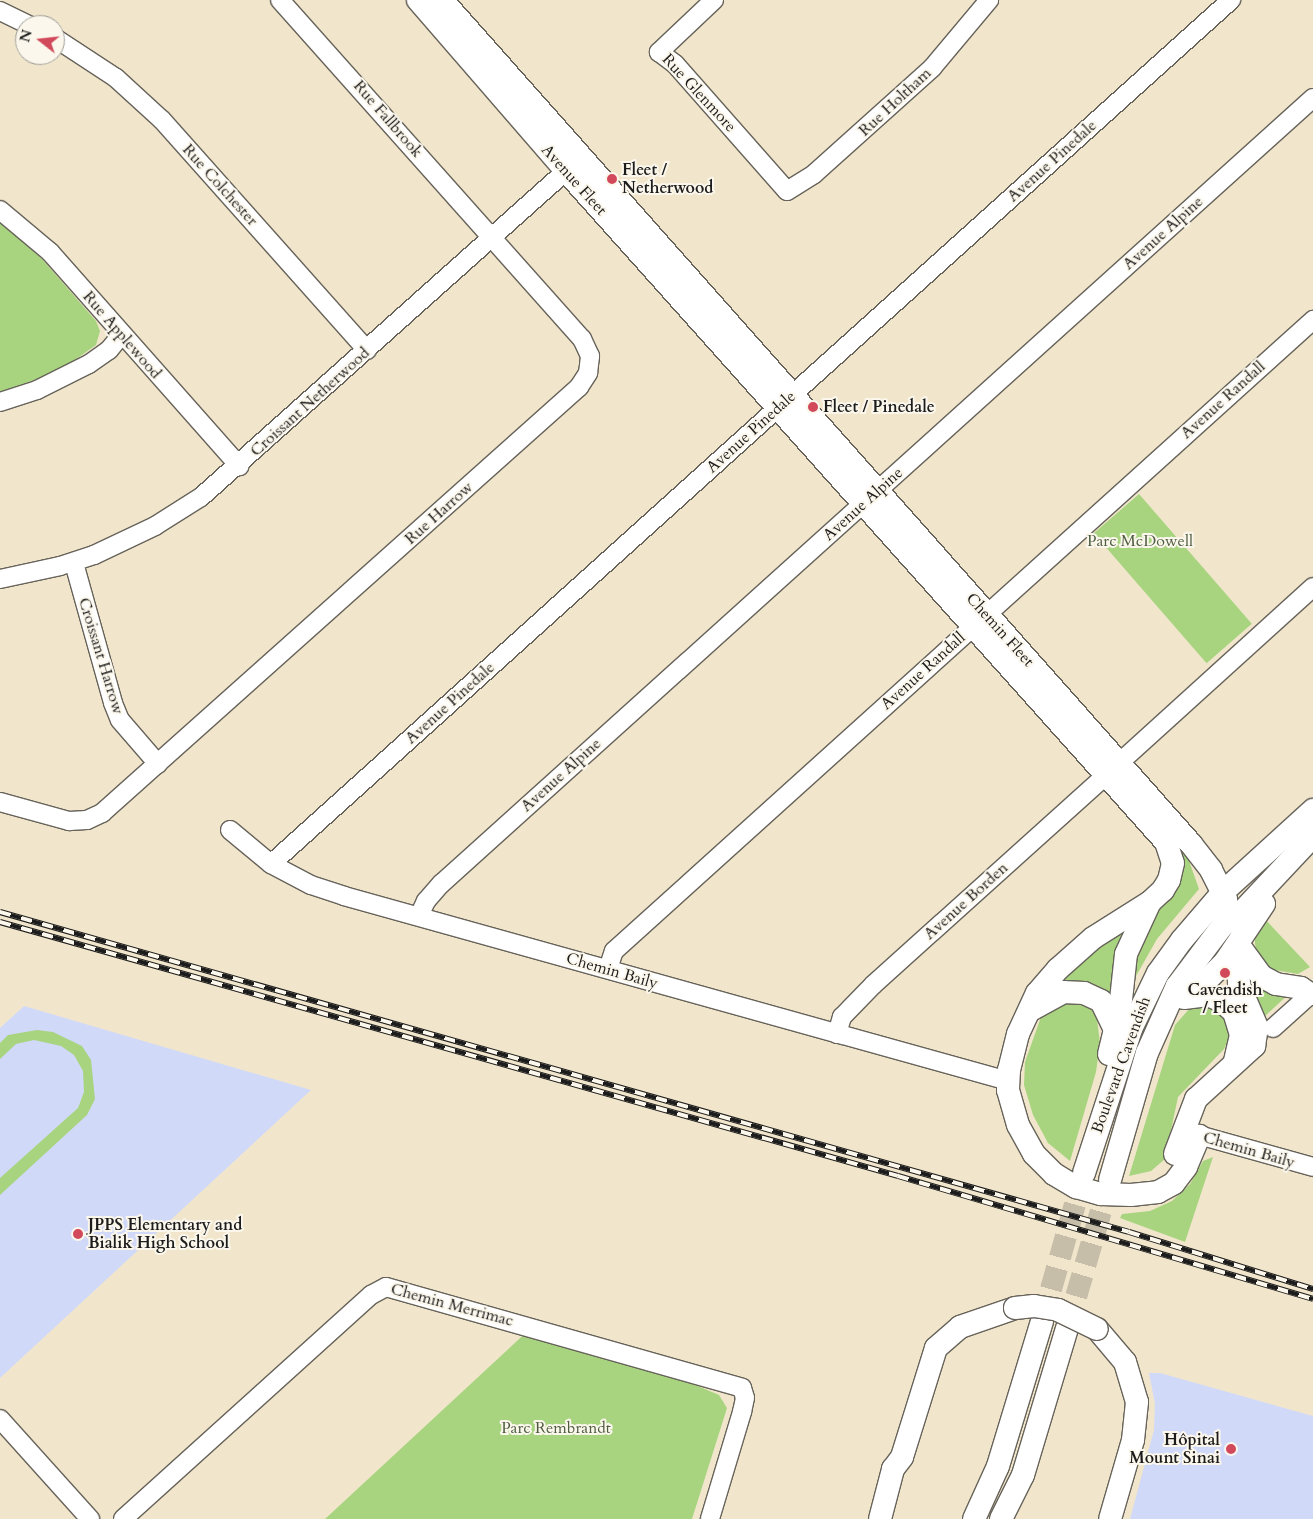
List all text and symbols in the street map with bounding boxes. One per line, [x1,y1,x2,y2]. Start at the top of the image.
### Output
north arrow [15,15,65,65]
text: N [15,28,37,44]
street label: Rue Glenmore [658,50,740,136]
street label: Rue Holtham [855,64,935,140]
street label: Rue Fallbrook [349,77,427,161]
street label: Avenue Pinedale [1003,116,1101,206]
street label: Rue Colchester [178,140,262,230]
street label: Avenue Fleet [537,141,611,219]
place label: Fleet / Netherwood [622,160,713,198]
marker: Fleet / Netherwood [606,173,618,185]
street label: Avenue Alpine [1119,192,1207,274]
street label: Rue Applewood [79,287,165,383]
street label: Croissant Netherwood [246,343,374,461]
street label: Avenue Randall [1177,357,1269,443]
street label: Avenue Pinedale [702,387,800,477]
place label: Fleet / Pinedale [823,397,935,417]
marker: Fleet / Pinedale [807,401,819,413]
street label: Avenue Alpine [819,463,907,545]
street label: Rue Harrow [401,477,477,549]
park label: Parc McDowell [1087,531,1193,551]
street label: Chemin Fleet [962,589,1038,671]
street label: Croissant Harrow [74,595,128,717]
street label: Avenue Randall [877,628,969,714]
street label: Avenue Pinedale [401,658,499,748]
street label: Avenue Alpine [517,734,605,816]
street label: Avenue Borden [920,858,1012,944]
street label: Chemin Baily [564,949,660,993]
marker: Cavendish / Fleet [1219,967,1231,979]
place label: Cavendish / Fleet [1188,980,1262,1018]
street label: Boulevard Cavendish [1087,994,1155,1136]
street label: Chemin Baily [1201,1128,1297,1172]
place label: JPPS Elementary and Bialik High School [88,1215,242,1253]
marker: JPPS Elementary and Bialik High School [72,1228,84,1240]
street label: Chemin Merrimac [389,1279,515,1331]
park label: Parc Rembrandt [501,1418,611,1438]
place label: Hôpital Mount Sinai [1129,1430,1220,1468]
marker: Hôpital Mount Sinai [1224,1442,1238,1456]

